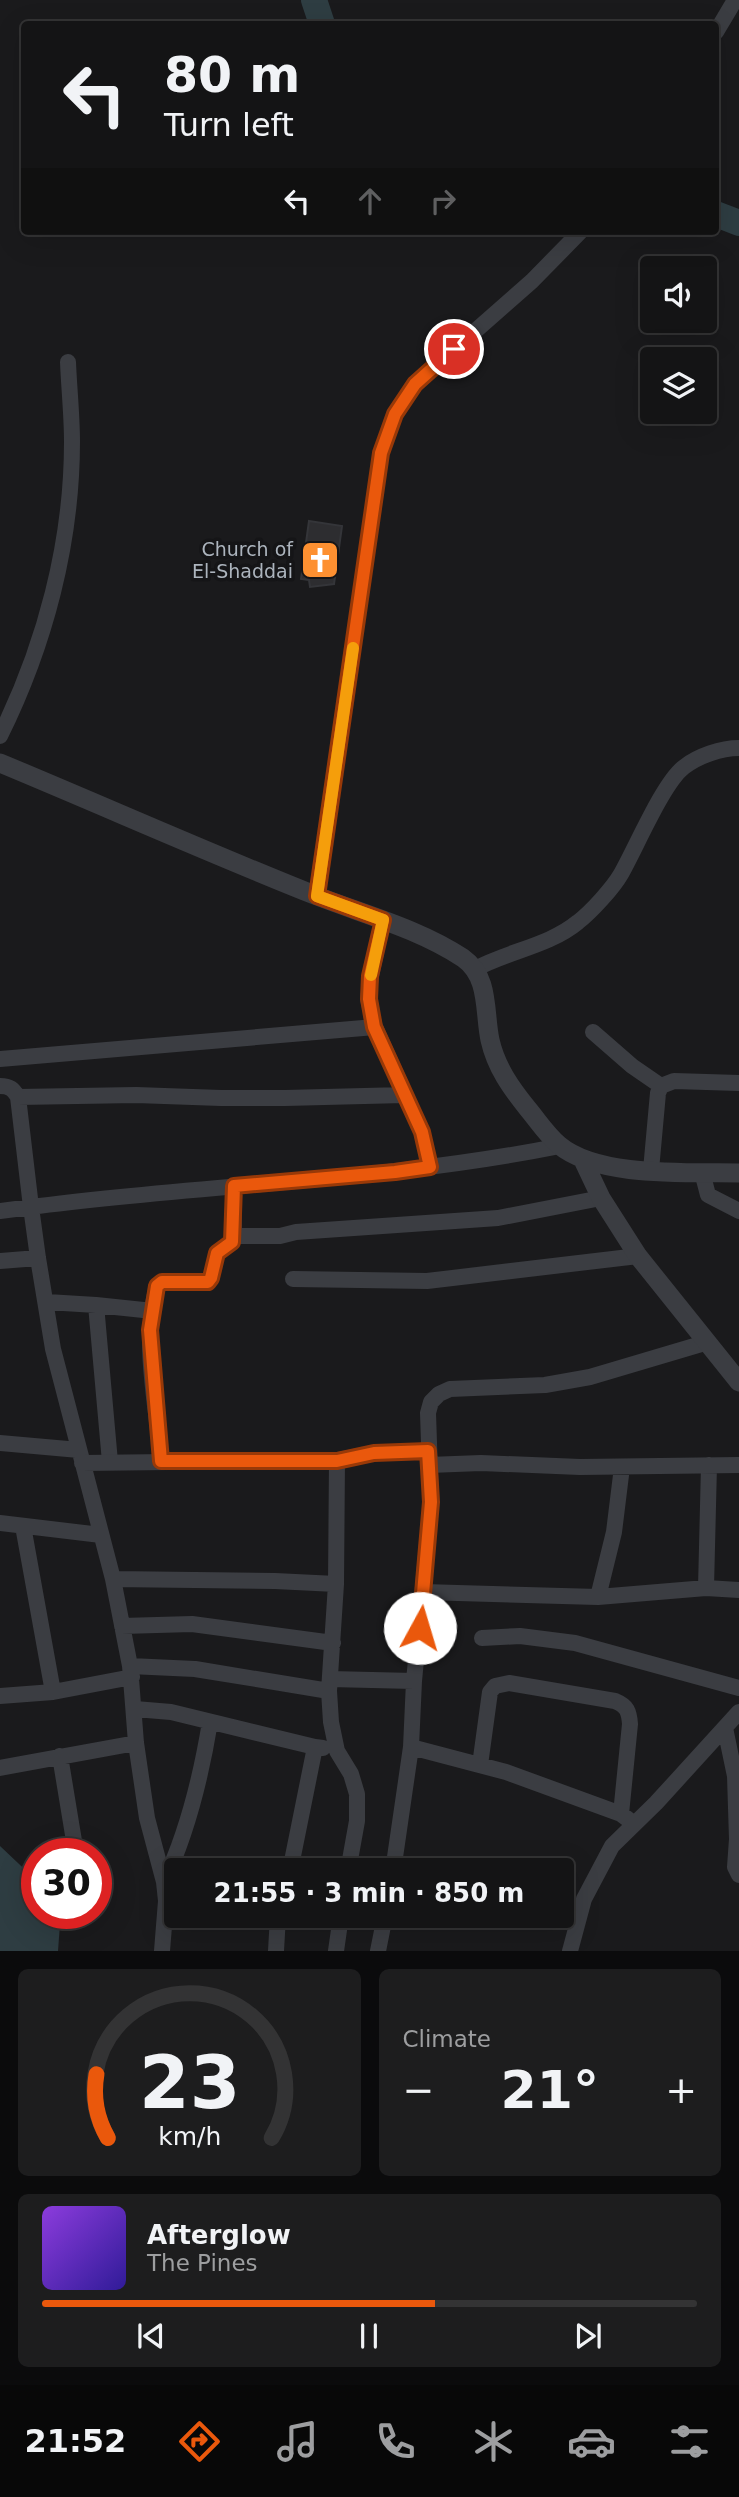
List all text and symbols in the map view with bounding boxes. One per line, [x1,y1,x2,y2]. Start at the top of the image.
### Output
text: 80 m [164,47,300,104]
icon: left [49,49,140,140]
text: Turn left [164,106,294,144]
icon: left [278,182,316,220]
icon: ahead [351,182,389,220]
icon: right [424,182,462,220]
map controls [640,256,717,424]
button: sound [640,256,717,333]
pin [424,319,484,379]
icon: arrive [435,330,473,368]
button: layers [640,347,717,424]
place label: Church of El-Shaddai [192,538,294,582]
church icon: Church of El-Shaddai [299,539,341,581]
position arrow [383,1591,457,1665]
speed limit sign: 30 [21,1838,112,1929]
text: 21:55 · 3 min · 850 m [214,1878,524,1908]
text: Climate [403,2026,491,2052]
text: 23 [139,2041,240,2126]
text: 21° [501,2060,599,2120]
text: − [403,2068,434,2112]
text: + [665,2068,697,2112]
text: km/h [158,2122,221,2151]
text: Afterglow [147,2220,291,2250]
text: The Pines [147,2250,258,2276]
icon: previous [132,2317,170,2355]
icon: pause [350,2317,388,2355]
icon: next [569,2317,607,2355]
icon: directions [175,2417,224,2466]
icon: music [273,2417,322,2466]
icon: phone [371,2417,420,2466]
icon: climate [469,2417,518,2466]
icon: car [567,2417,616,2466]
icon: filters [665,2417,714,2466]
text: 21:52 [25,2422,126,2460]

